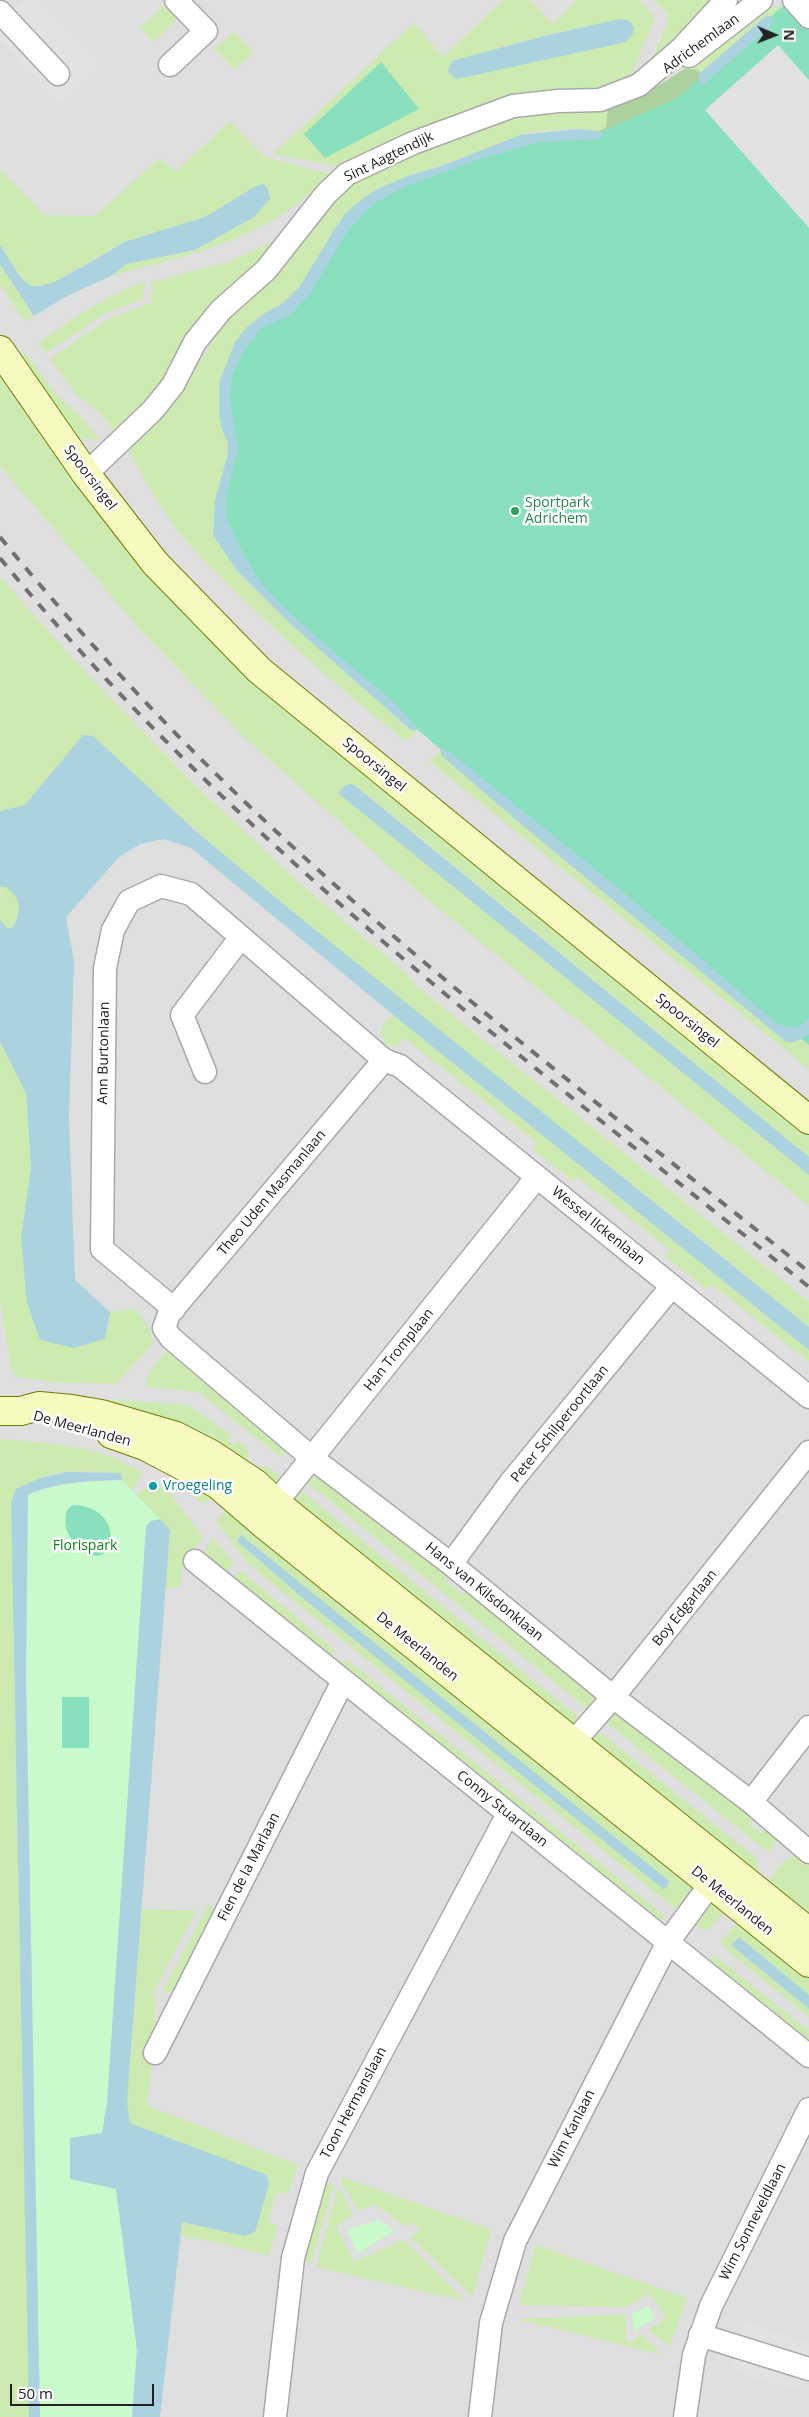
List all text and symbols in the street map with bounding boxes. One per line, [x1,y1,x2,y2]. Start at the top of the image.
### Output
north arrow [749,10,799,60]
street label: Adrichemlaan [659,11,743,77]
text: N [780,29,799,41]
street label: Sint Aagtendijk [342,128,436,186]
street label: Spoorsingel [60,442,120,514]
place label: Sportpark Adrichem [525,495,590,528]
marker: Sportpark Adrichem [509,505,521,517]
street label: Spoorsingel [339,734,409,796]
street label: Spoorsingel [652,990,722,1052]
street label: Ann Burtonlaan [95,1002,113,1104]
street label: Theo Uden Masmanlaan [214,1127,330,1259]
street label: Wessel Ilckenlaan [548,1183,648,1269]
street label: Han Tromplaan [361,1305,437,1395]
street label: Peter Schilperoortlaan [508,1362,612,1486]
street label: De Meerlanden [31,1408,133,1450]
place label: Vroegeling [163,1478,232,1494]
marker: Vroegeling [147,1480,159,1492]
park label: Florispark [53,1538,117,1554]
street label: Hans van Kilsdonklaan [422,1539,546,1645]
street label: Boy Edgarlaan [649,1566,721,1650]
street label: De Meerlanden [373,1609,461,1685]
street label: Conny Stuartlaan [453,1767,551,1851]
street label: Fien de la Marlaan [214,1810,284,1924]
street label: De Meerlanden [688,1863,776,1939]
street label: Toon Hermanslaan [317,2044,391,2162]
street label: Wim Kanlaan [545,2087,599,2171]
street label: Wim Sonneveldlaan [716,2161,790,2283]
scale bar [12,2374,156,2406]
text: 50 m [18,2383,53,2403]

